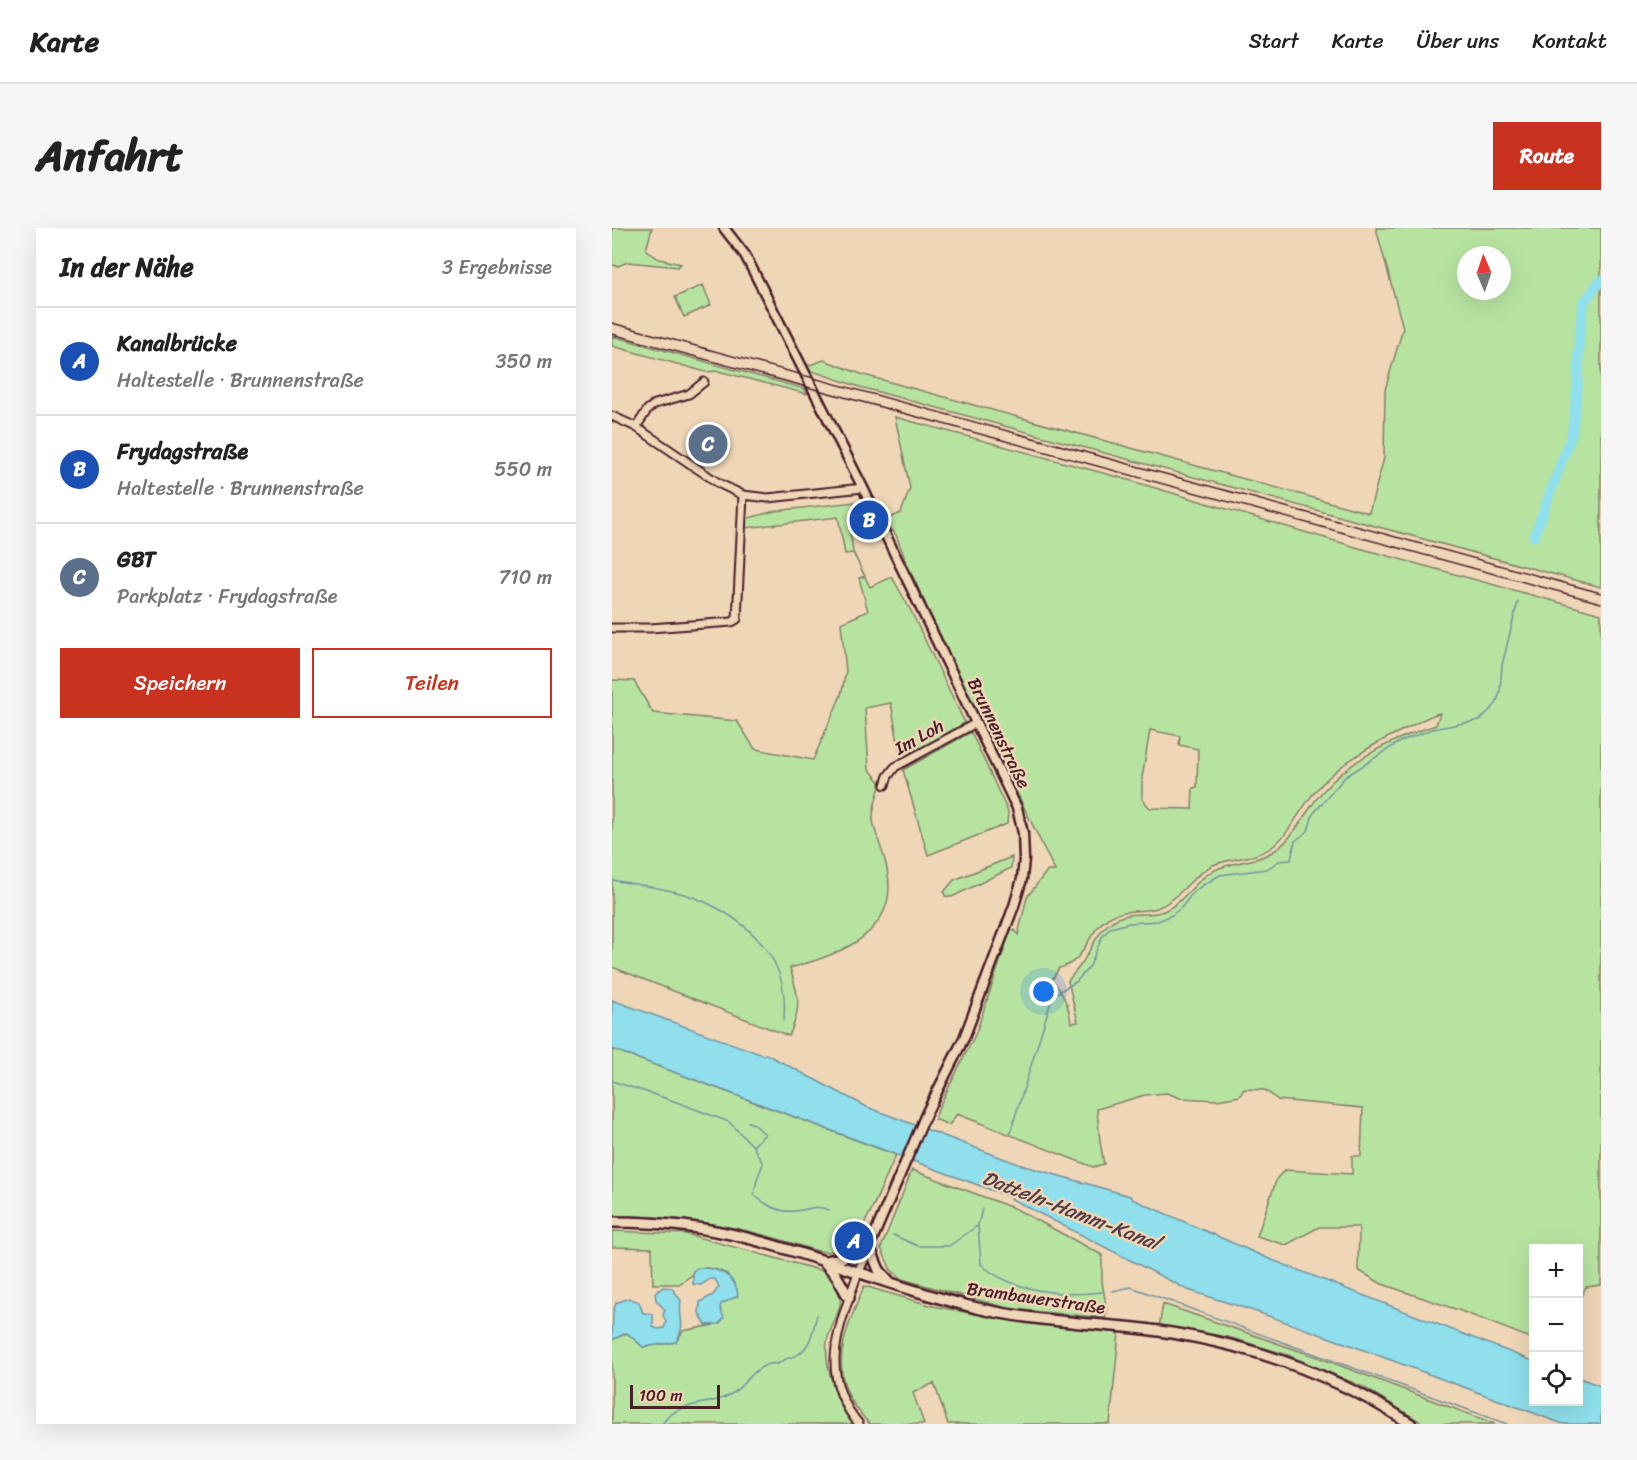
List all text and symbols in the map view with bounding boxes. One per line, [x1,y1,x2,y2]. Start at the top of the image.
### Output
text: Karte [30,17,99,66]
text: Start [1249,22,1299,60]
text: Karte [1332,22,1384,60]
text: Über uns [1417,22,1499,60]
text: Kontakt [1532,22,1607,60]
text: Anfahrt [36,119,183,193]
button: Route [1493,122,1601,190]
text: In der Nähe [60,244,194,290]
north arrow [1457,246,1511,300]
text: 3 Ergebnisse [442,250,552,285]
text: Kanalbrücke [117,324,237,363]
text: A [73,344,86,379]
text: 350 m [496,344,552,379]
text: Haltestelle · Brunnenstraße [117,363,364,398]
pin: C [688,422,728,466]
text: Frydagstraße [117,432,248,471]
text: B [73,452,86,487]
text: 550 m [494,452,552,487]
text: Haltestelle · Brunnenstraße [117,471,364,506]
pin: B [850,498,888,542]
text: GBT [117,540,156,579]
text: C [73,560,86,595]
text: 710 m [499,560,552,595]
text: Parkplatz · Frydagstraße [117,579,337,614]
button: Speichern [60,648,300,718]
button: Teilen [312,648,552,718]
street label: Brunnenstraße [958,672,1040,794]
street label: Im Loh [887,710,950,764]
your location [1029,977,1058,1006]
water label: Datteln-Hamm-Kanal [977,1161,1169,1262]
pin: A [834,1218,874,1264]
map controls [1529,1244,1583,1406]
button: + [1529,1244,1583,1298]
street label: Brambauerstraße [965,1272,1108,1324]
button: − [1529,1298,1583,1352]
button: locate [1529,1352,1583,1406]
text: 100 m [639,1381,683,1410]
scale bar [630,1382,720,1410]

